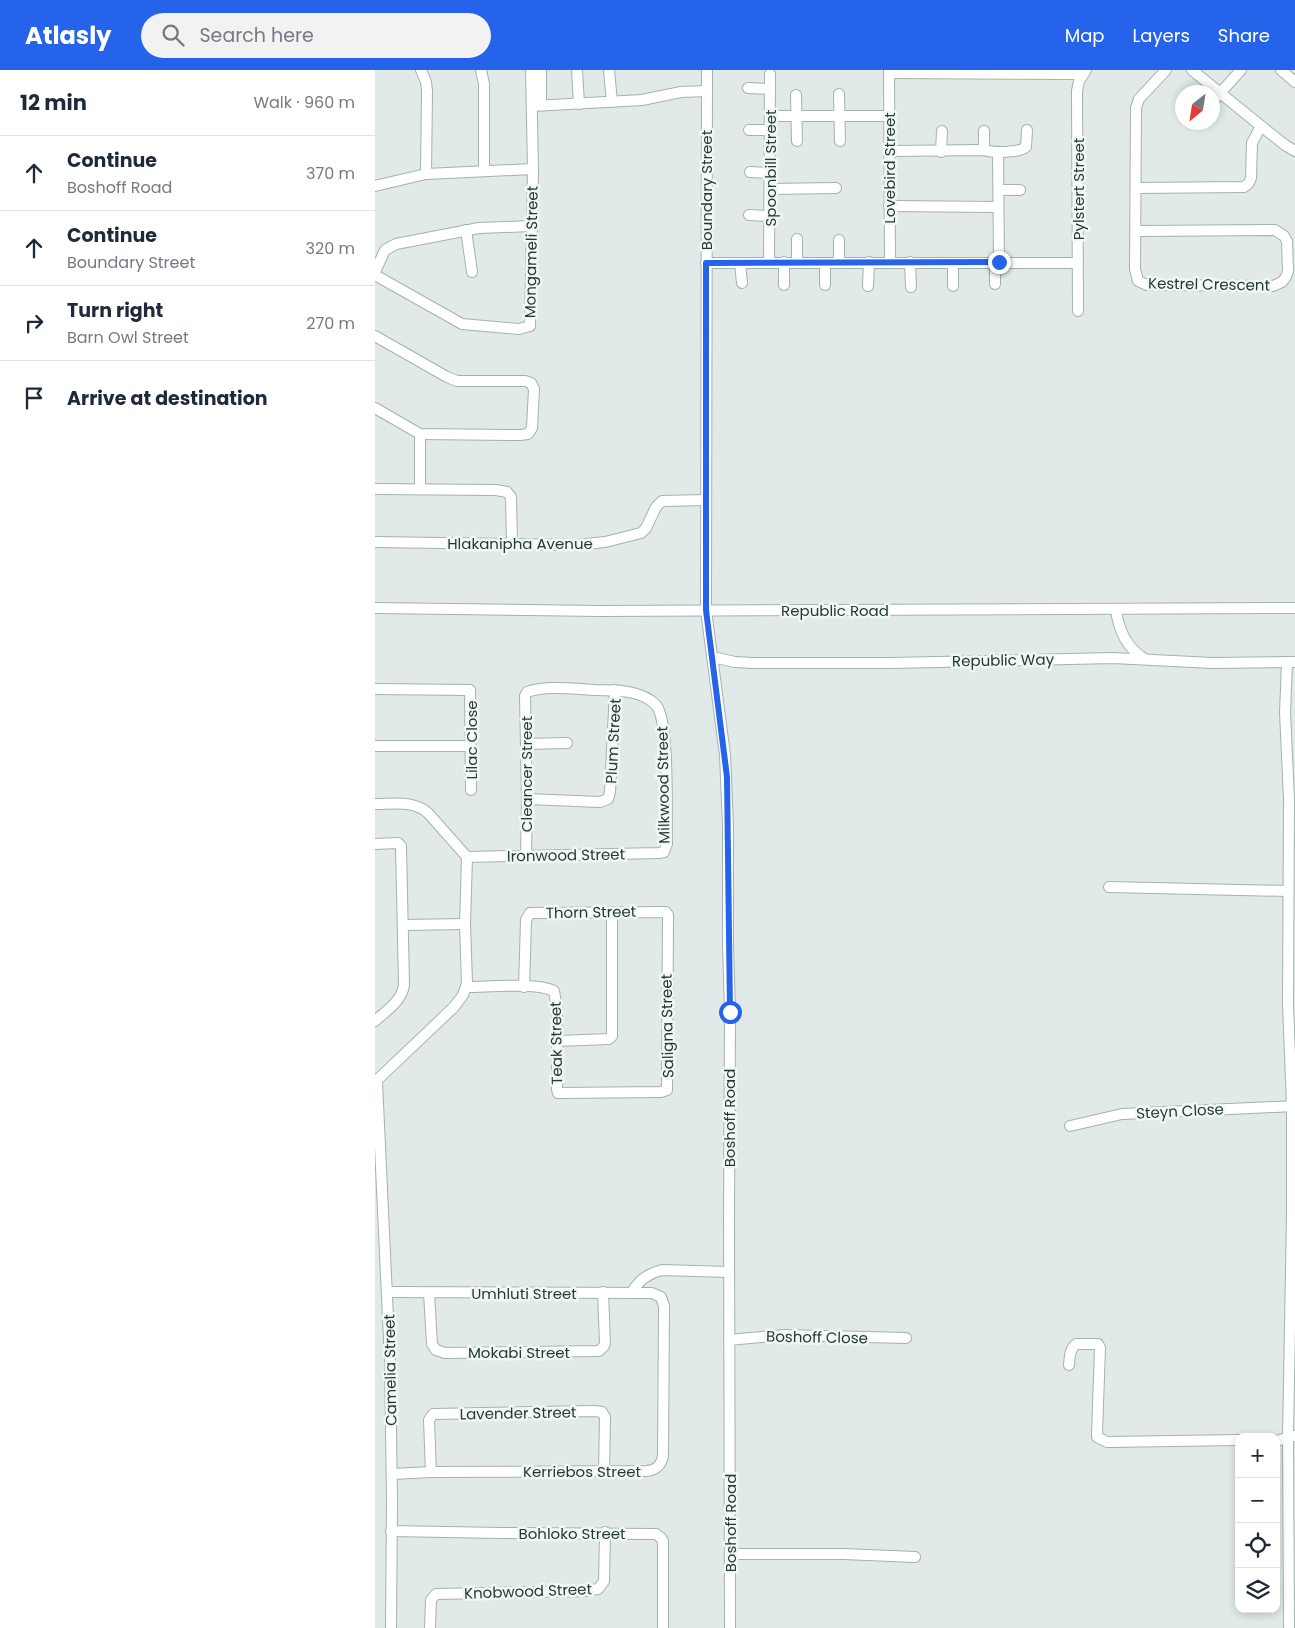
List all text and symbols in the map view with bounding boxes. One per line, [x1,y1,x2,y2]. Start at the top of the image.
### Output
search box [141,13,491,58]
text: Atlasly [25,19,111,52]
icon: search [159,21,187,49]
text: Search here [199,22,314,49]
text: Map [1065,23,1105,48]
text: Layers [1133,23,1190,48]
text: Share [1218,23,1270,48]
north arrow [1175,85,1220,130]
text: 12 min [20,88,87,117]
text: Walk · 960 m [253,91,355,114]
street label: Spoonbill Street [760,110,781,226]
street label: Lovebird Street [879,112,900,224]
street label: Boundary Street [696,130,717,250]
street label: Pylstert Street [1068,138,1089,240]
text: Continue [67,147,157,174]
icon: ahead [20,159,48,187]
text: 370 m [306,162,355,185]
text: Boshoff Road [67,176,172,199]
street label: Mongameli Street [519,186,543,318]
text: Continue [67,222,157,249]
icon: ahead [20,234,48,262]
text: 320 m [306,237,355,260]
text: Boundary Street [67,251,195,274]
route end [988,251,1011,274]
street label: Kestrel Crescent [1148,272,1270,296]
text: Turn right [67,297,163,324]
icon: right [20,309,48,337]
text: 270 m [306,312,355,335]
text: Barn Owl Street [67,326,189,349]
icon: arrive [20,384,48,412]
text: Arrive at destination [67,385,268,412]
street label: Hlakanipha Avenue [447,533,593,554]
street label: Republic Road [781,600,889,621]
street label: Republic Way [952,649,1055,671]
street label: Plum Street [600,698,626,784]
street label: Lilac Close [461,700,482,780]
street label: Cleancer Street [516,716,537,832]
street label: Milkwood Street [651,726,675,844]
street label: Ironwood Street [507,843,625,867]
street label: Thorn Street [546,901,636,923]
street label: Saligna Street [656,974,678,1078]
street label: Teak Street [545,1001,567,1085]
route start [719,1001,742,1024]
street label: Boshoff Road [719,1069,740,1167]
street label: Steyn Close [1136,1098,1224,1124]
street label: Umhluti Street [471,1283,577,1304]
street label: Camelia Street [379,1314,401,1426]
street label: Boshoff Close [766,1326,868,1348]
street label: Mokabi Street [468,1342,570,1363]
street label: Lavender Street [459,1401,577,1425]
map controls [1235,1433,1280,1613]
button: + [1235,1433,1280,1478]
street label: Kerriebos Street [523,1461,641,1482]
street label: Boshoff Road [720,1474,741,1572]
button: − [1235,1478,1280,1523]
street label: Bohloko Street [519,1523,625,1544]
button: locate [1235,1523,1280,1568]
button: layers [1235,1568,1280,1613]
street label: Knobwood Street [464,1578,592,1604]

